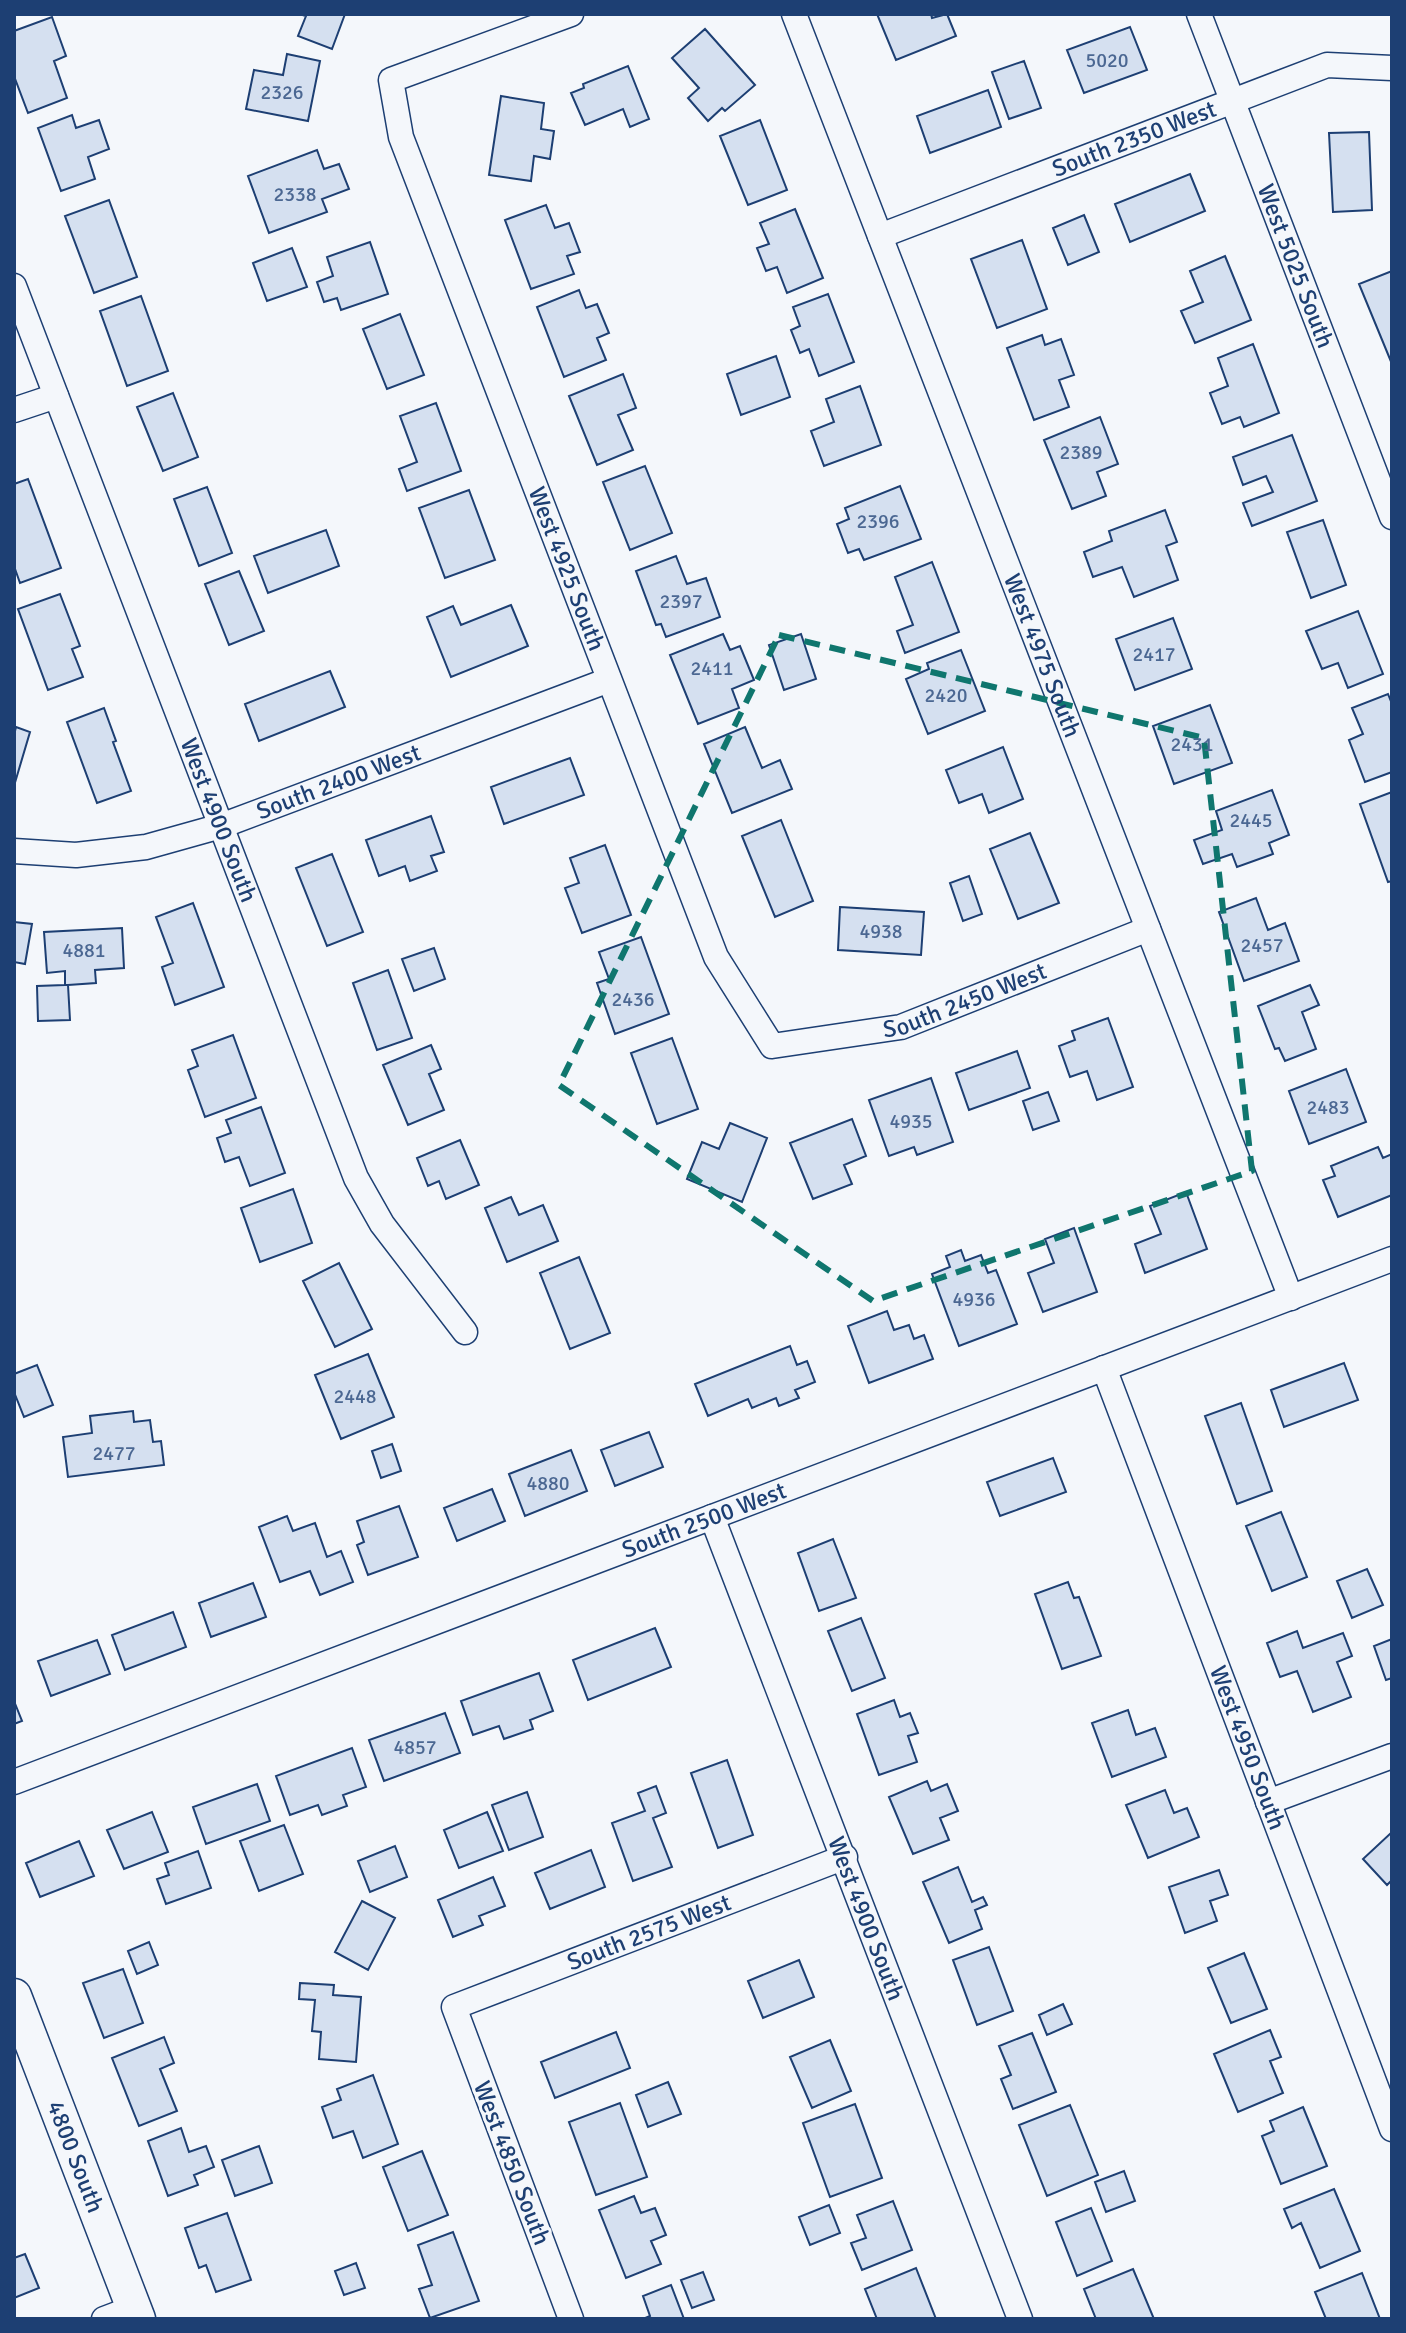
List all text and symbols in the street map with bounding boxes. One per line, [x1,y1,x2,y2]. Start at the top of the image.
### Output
house number: 5020 [1085,48,1129,73]
house number: 2326 [260,80,304,105]
street label: South 2350 West [1048,94,1220,184]
street label: West 5025 South [1251,180,1341,352]
house number: 2338 [273,182,317,207]
house number: 2389 [1059,440,1103,465]
street label: West 4925 South [522,482,612,655]
house number: 2396 [856,509,900,534]
street label: West 4975 South [997,569,1088,742]
house number: 2397 [659,589,703,614]
house number: 2417 [1132,642,1176,667]
house number: 2411 [690,656,734,681]
house number: 2420 [924,683,968,708]
house number: 2431 [1170,732,1214,757]
street label: West 4900 South [174,734,264,906]
street label: South 2400 West [252,737,425,826]
house number: 2445 [1229,808,1273,833]
house number: 4938 [859,919,903,944]
house number: 2457 [1240,933,1284,958]
house number: 4881 [62,938,106,963]
street label: South 2450 West [881,956,1051,1044]
house number: 2436 [611,987,655,1012]
house number: 2483 [1306,1095,1350,1120]
house number: 4935 [889,1109,933,1134]
house number: 4936 [952,1287,996,1312]
house number: 2448 [333,1384,377,1409]
house number: 2477 [92,1441,136,1466]
house number: 4880 [526,1471,570,1496]
street label: South 2500 West [618,1475,790,1565]
street label: West 4950 South [1203,1661,1292,1834]
house number: 4857 [393,1735,437,1760]
street label: West 4900 South [821,1832,911,2005]
street label: South 2575 West [563,1887,735,1977]
street label: West 4850 South [467,2077,557,2249]
street label: 4800 South [41,2096,111,2217]

